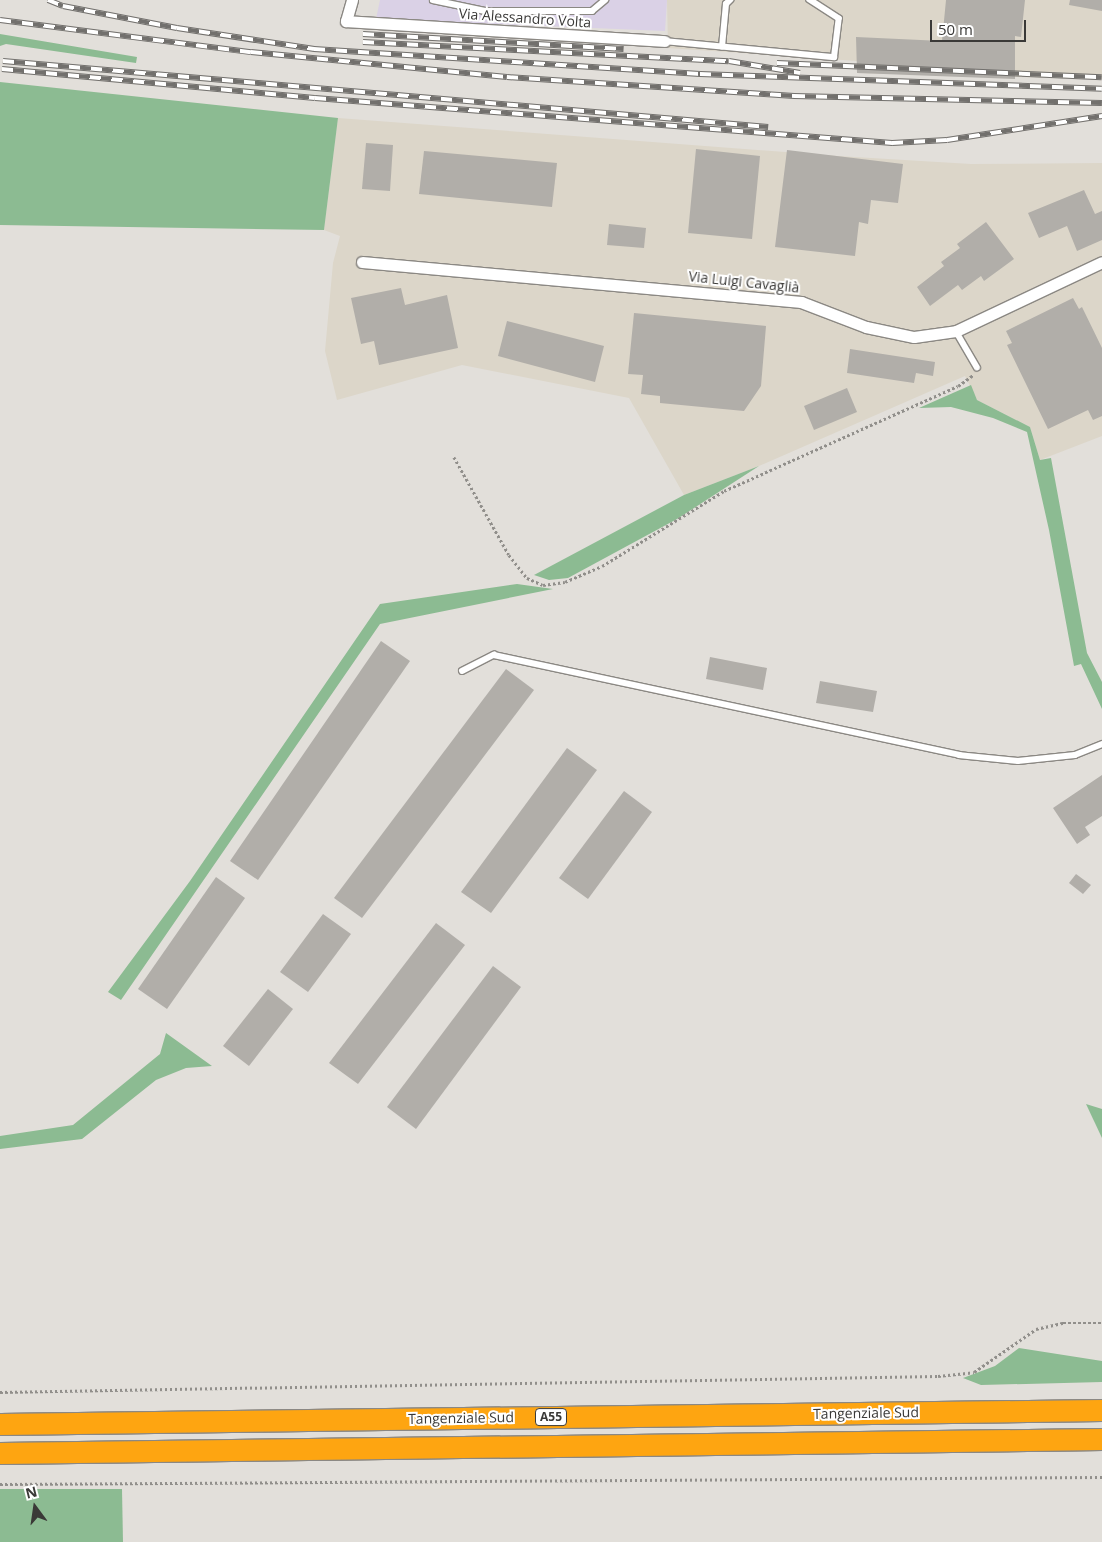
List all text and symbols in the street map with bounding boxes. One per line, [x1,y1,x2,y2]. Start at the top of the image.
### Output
street label: Via Alessandro Volta [458,5,592,31]
scale bar [932,10,1028,42]
text: 50 m [938,19,973,39]
street label: Via Luigi Cavaglià [688,268,800,296]
street label: Tangenziale Sud [813,1404,919,1422]
road number: A55 [535,1408,567,1426]
street label: Tangenziale Sud [408,1409,514,1427]
text: N [23,1481,39,1503]
north arrow [10,1482,60,1532]

